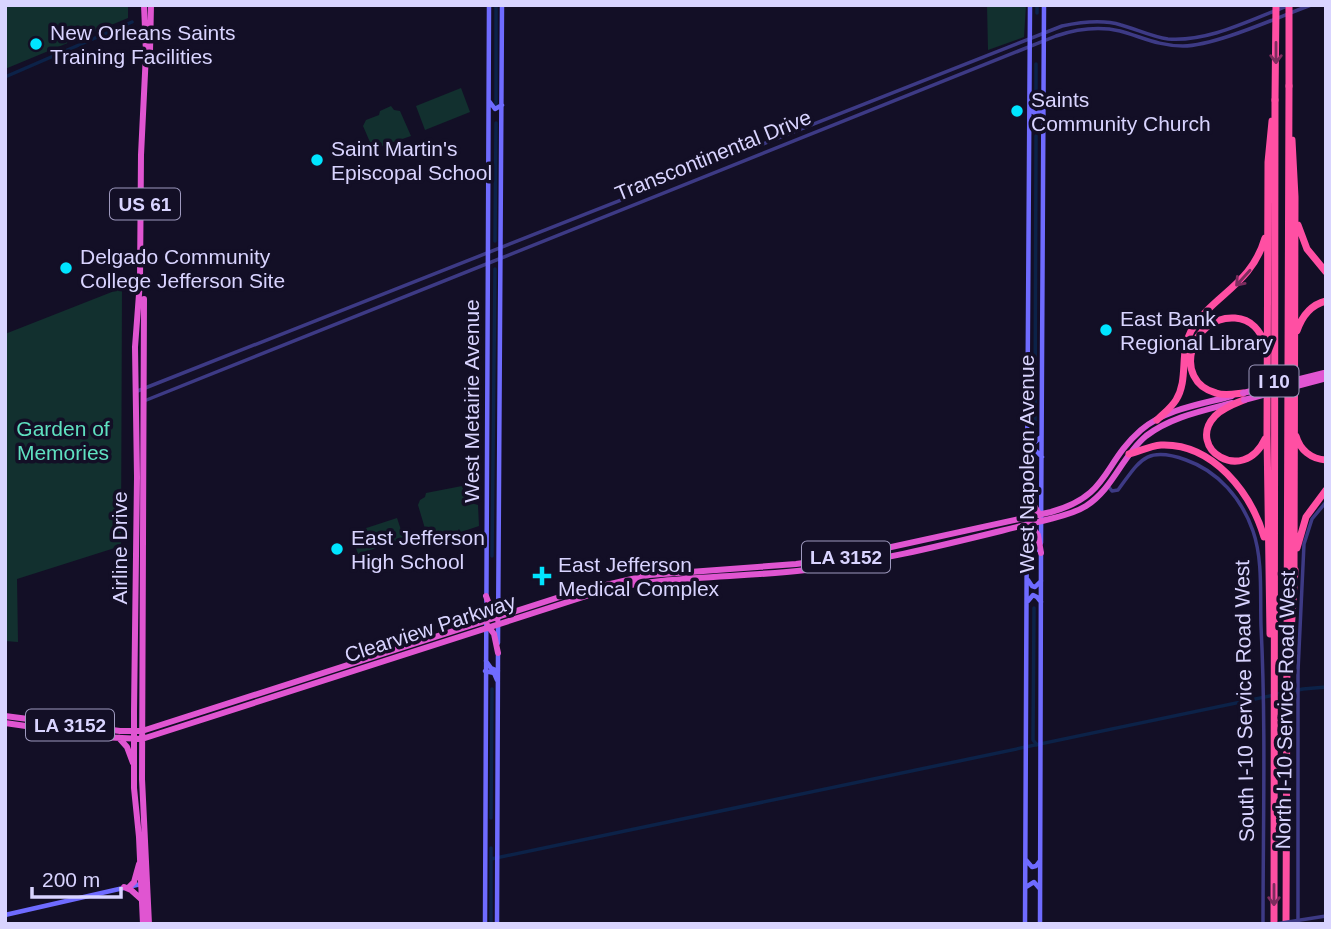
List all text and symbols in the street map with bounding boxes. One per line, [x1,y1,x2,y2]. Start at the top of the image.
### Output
place label: New Orleans Saints Training Facilities [50,21,236,68]
marker: New Orleans Saints Training Facilities [28,36,44,52]
one-way arrow [1269,41,1282,64]
place label: Saints Community Church [1031,88,1211,135]
marker: Saints Community Church [1009,103,1025,119]
street label: Transcontinental Drive [612,105,814,205]
place label: Saint Martin's Episcopal School [331,137,492,184]
marker: Saint Martin's Episcopal School [309,152,325,168]
road number: US 61 [110,188,180,220]
place label: Delgado Community College Jefferson Site [80,245,285,292]
marker: Delgado Community College Jefferson Site [58,260,74,276]
one-way arrow [1235,269,1251,287]
street label: West Metairie Avenue [460,299,483,503]
place label: East Bank Regional Library [1120,307,1273,354]
marker: East Bank Regional Library [1098,322,1114,338]
street label: West Napoleon Avenue [1015,355,1038,573]
road number: I 10 [1250,366,1298,396]
park label: Garden of Memories [16,417,110,464]
street label: Airline Drive [108,491,131,605]
place label: East Jefferson High School [351,526,485,573]
marker: East Jefferson High School [329,541,345,557]
road number: LA 3152 [802,542,890,572]
place label: East Jefferson Medical Complex [558,553,720,600]
street label: South I-10 Service Road West [1230,560,1258,842]
marker: East Jefferson Medical Complex [532,566,552,586]
street label: North I-10 Service Road West [1271,570,1299,849]
street label: Clearview Parkway [342,589,519,667]
road number: LA 3152 [26,710,114,740]
scale bar [32,856,121,900]
text: 200 m [42,868,100,891]
one-way arrow [1267,883,1281,906]

